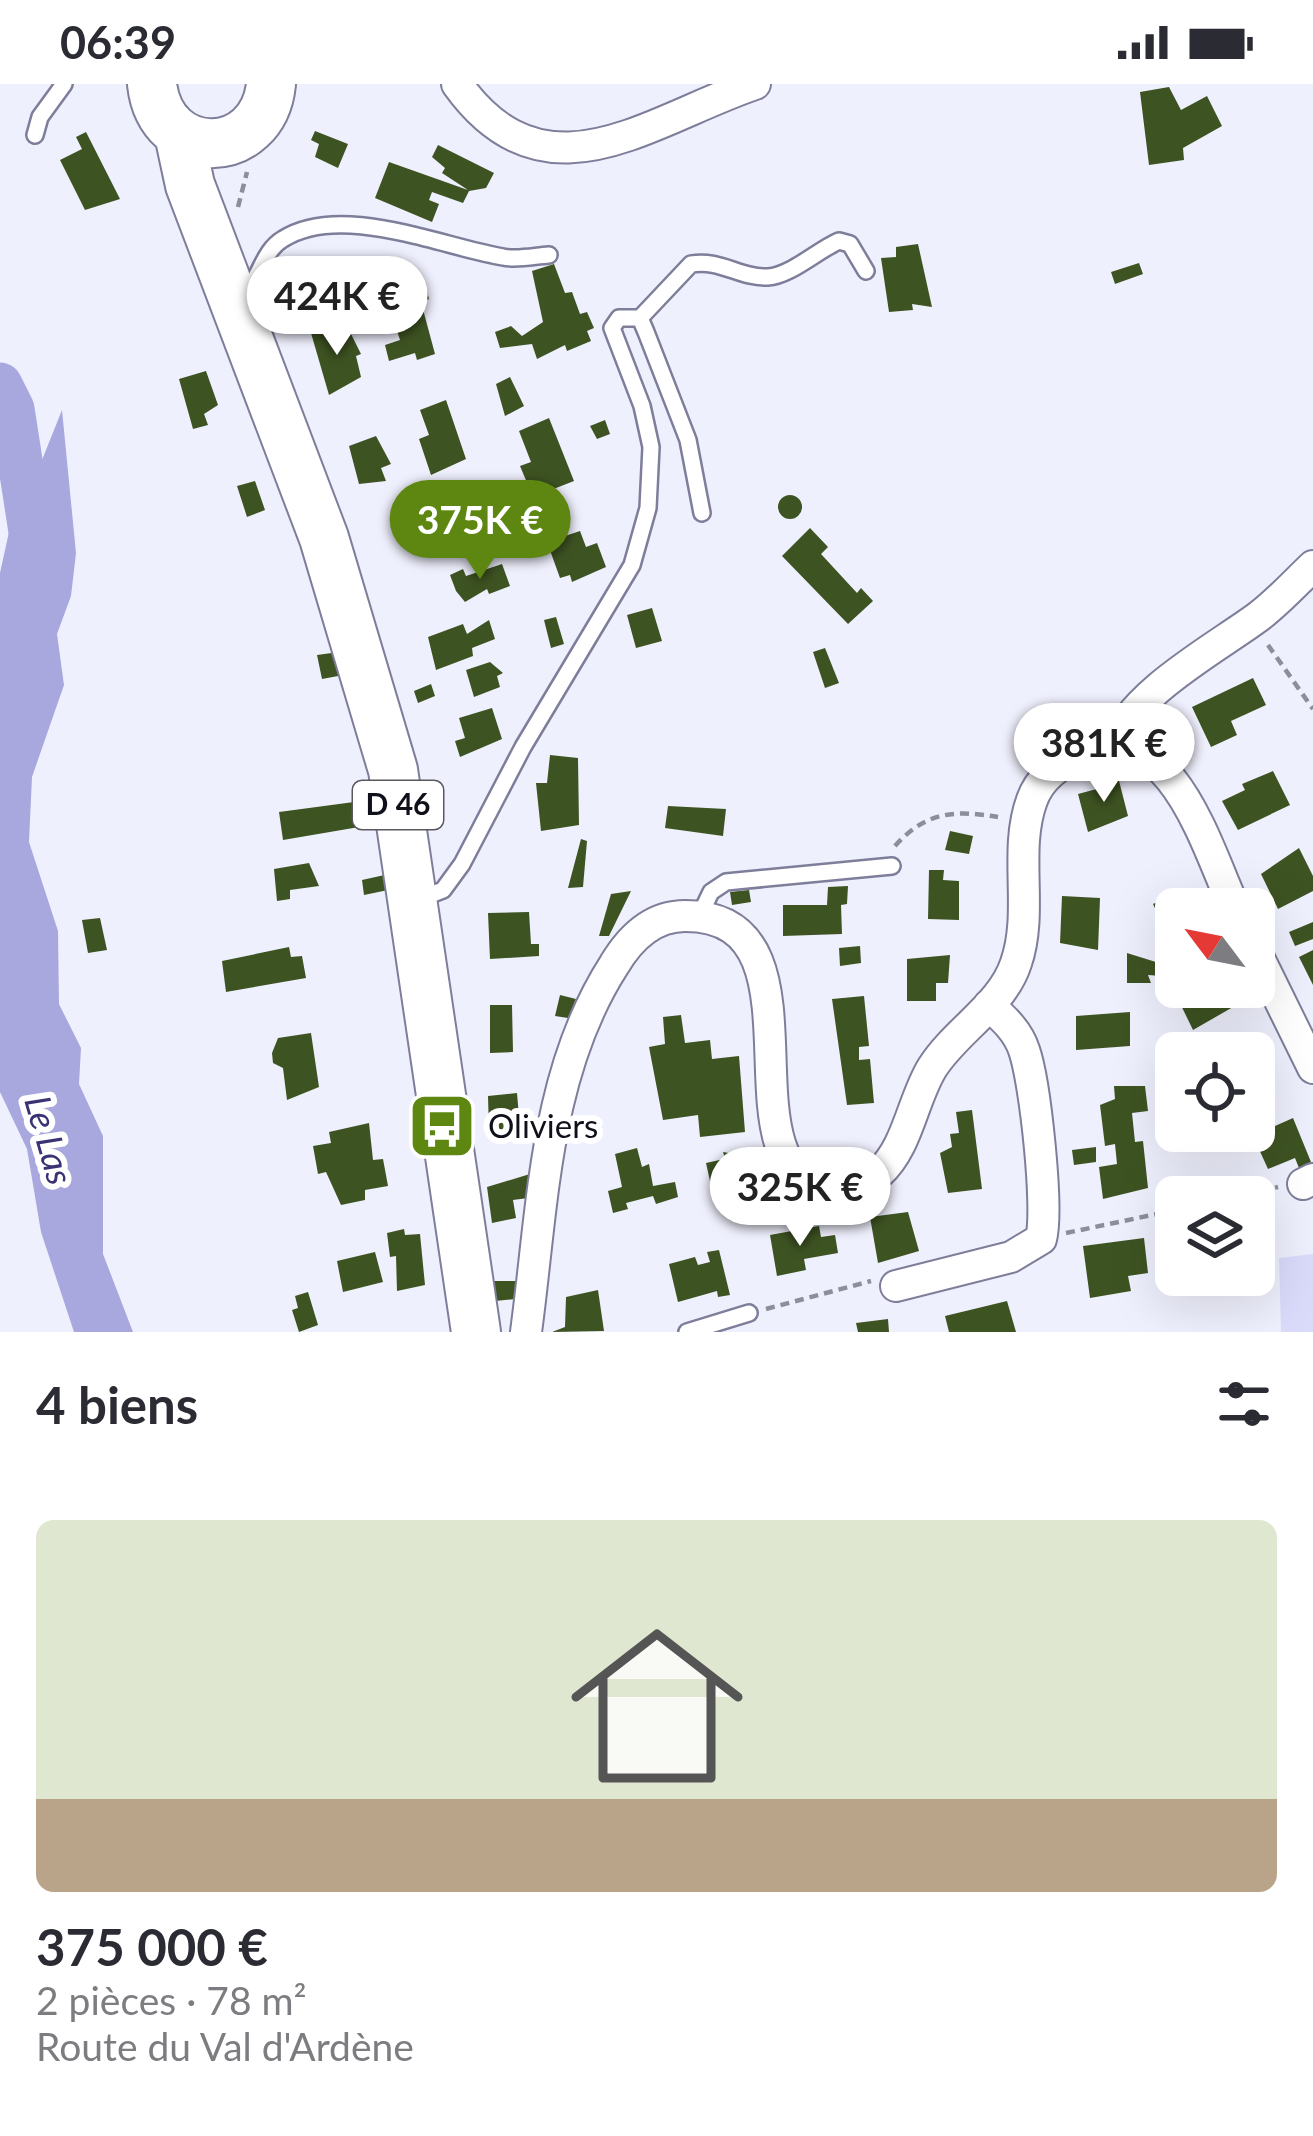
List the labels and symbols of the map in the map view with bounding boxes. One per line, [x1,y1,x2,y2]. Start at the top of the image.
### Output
pin: 424K € [239,256,435,358]
pin: 375K € [382,480,578,582]
pin: 381K € [1006,703,1202,805]
road number: D 46 [353,781,443,829]
north arrow [1155,888,1275,1008]
water label: Le Las [16,1090,84,1189]
bus stop icon: Oliviers [407,1091,477,1161]
place label: Oliviers [488,1105,598,1145]
pin: 325K € [702,1147,898,1249]

